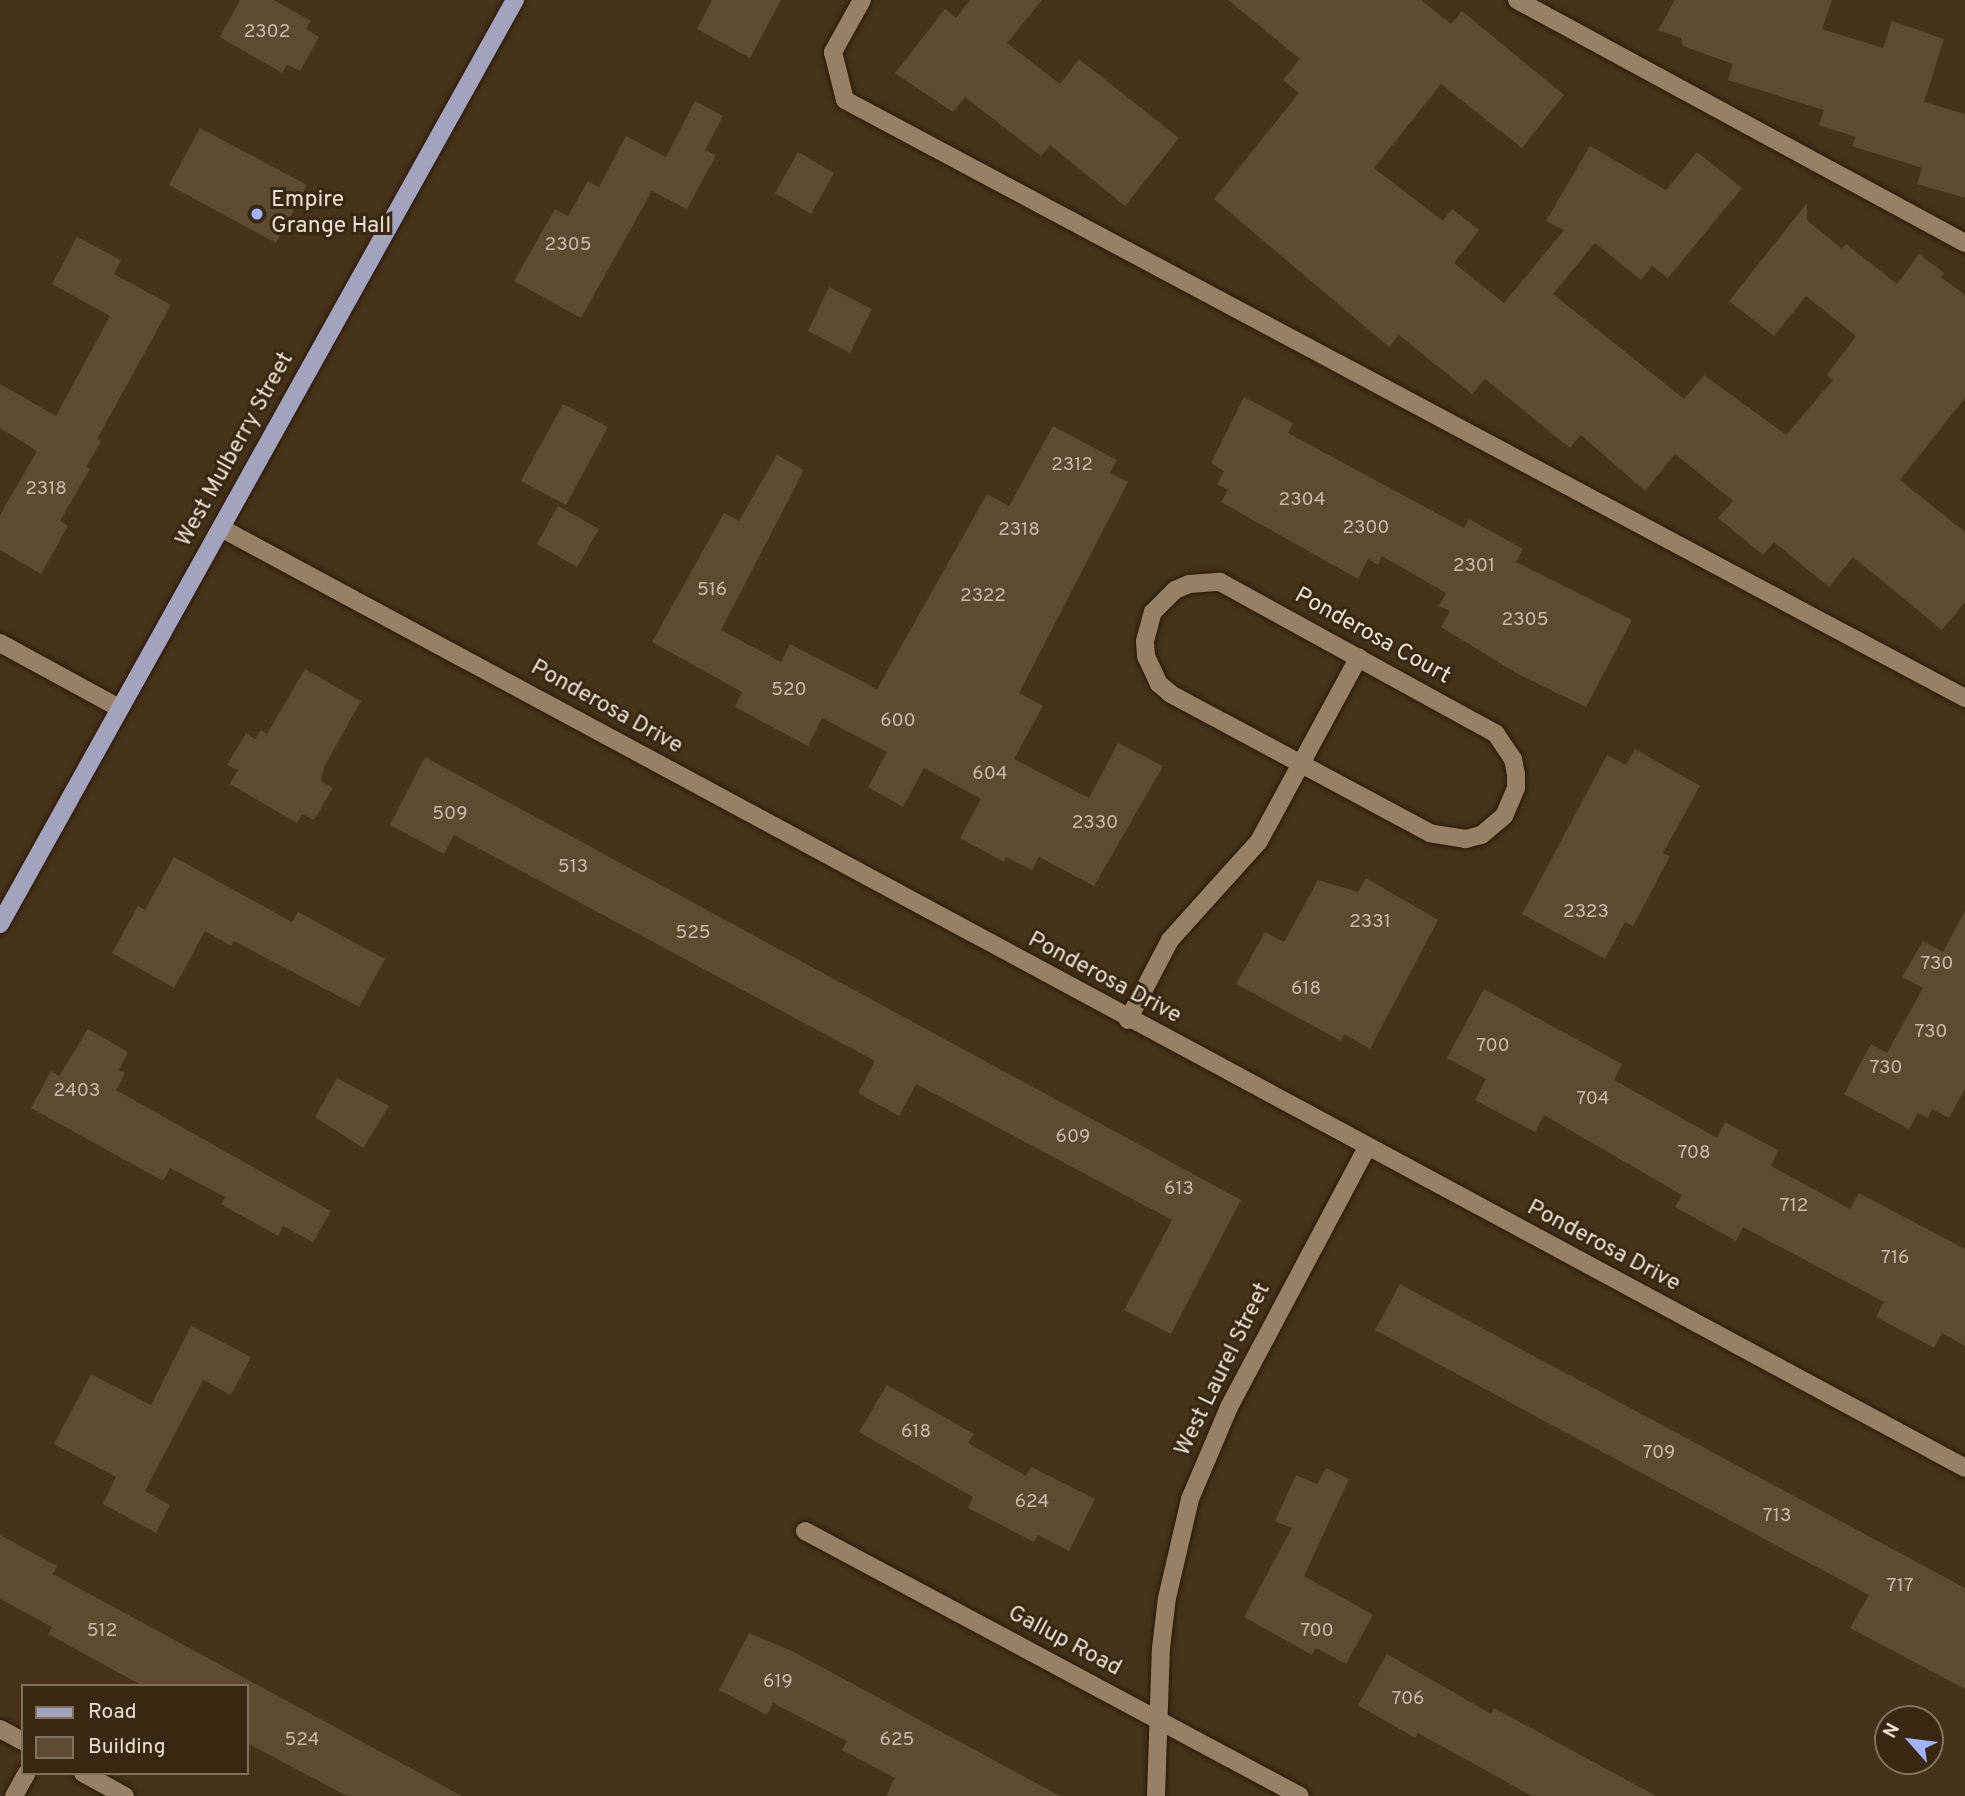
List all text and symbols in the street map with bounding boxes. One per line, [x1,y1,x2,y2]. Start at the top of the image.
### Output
house number: 2302 [244,22,290,44]
place label: Empire Grange Hall [271,187,391,241]
marker: Empire Grange Hall [249,206,265,222]
house number: 2305 [545,235,591,257]
street label: West Mulberry Street [171,348,301,552]
house number: 2312 [1051,455,1093,477]
house number: 2318 [25,479,67,501]
house number: 2304 [1279,490,1325,512]
house number: 2300 [1342,518,1390,540]
house number: 2318 [998,520,1040,542]
house number: 2301 [1453,556,1495,578]
house number: 516 [697,580,727,602]
street label: Ponderosa Court [1289,583,1455,691]
house number: 2322 [960,586,1006,608]
house number: 2305 [1502,610,1548,632]
street label: Ponderosa Drive [525,655,687,761]
house number: 520 [771,680,807,702]
house number: 600 [880,711,916,733]
house number: 604 [972,764,1008,786]
house number: 509 [432,804,468,826]
house number: 2330 [1072,813,1118,835]
house number: 513 [558,857,588,879]
house number: 2323 [1563,902,1609,924]
house number: 2331 [1349,912,1391,934]
house number: 525 [675,923,711,945]
street label: Ponderosa Drive [1023,927,1185,1031]
house number: 730 [1920,954,1954,976]
house number: 618 [1291,979,1321,1001]
house number: 730 [1914,1022,1948,1044]
house number: 700 [1476,1036,1510,1058]
house number: 730 [1869,1058,1903,1080]
house number: 2403 [54,1081,100,1103]
house number: 704 [1576,1089,1610,1111]
house number: 609 [1056,1127,1090,1149]
house number: 708 [1677,1143,1711,1165]
house number: 613 [1164,1179,1194,1201]
street label: Ponderosa Drive [1522,1195,1684,1299]
house number: 712 [1780,1196,1808,1218]
house number: 716 [1881,1248,1909,1270]
street label: West Laurel Street [1170,1279,1278,1461]
house number: 618 [901,1422,931,1444]
house number: 709 [1643,1443,1675,1465]
house number: 624 [1015,1492,1049,1514]
house number: 713 [1763,1506,1791,1528]
house number: 717 [1886,1576,1914,1598]
street label: Gallup Road [1002,1601,1126,1683]
house number: 512 [87,1621,117,1643]
house number: 700 [1300,1621,1334,1643]
house number: 619 [763,1672,793,1694]
legend [21,1684,248,1775]
house number: 706 [1392,1689,1424,1711]
text: Road [88,1699,137,1726]
north arrow [1874,1705,1944,1775]
text: N [1878,1719,1906,1743]
house number: 524 [285,1730,319,1752]
house number: 625 [880,1730,914,1752]
text: Building [88,1734,166,1761]

